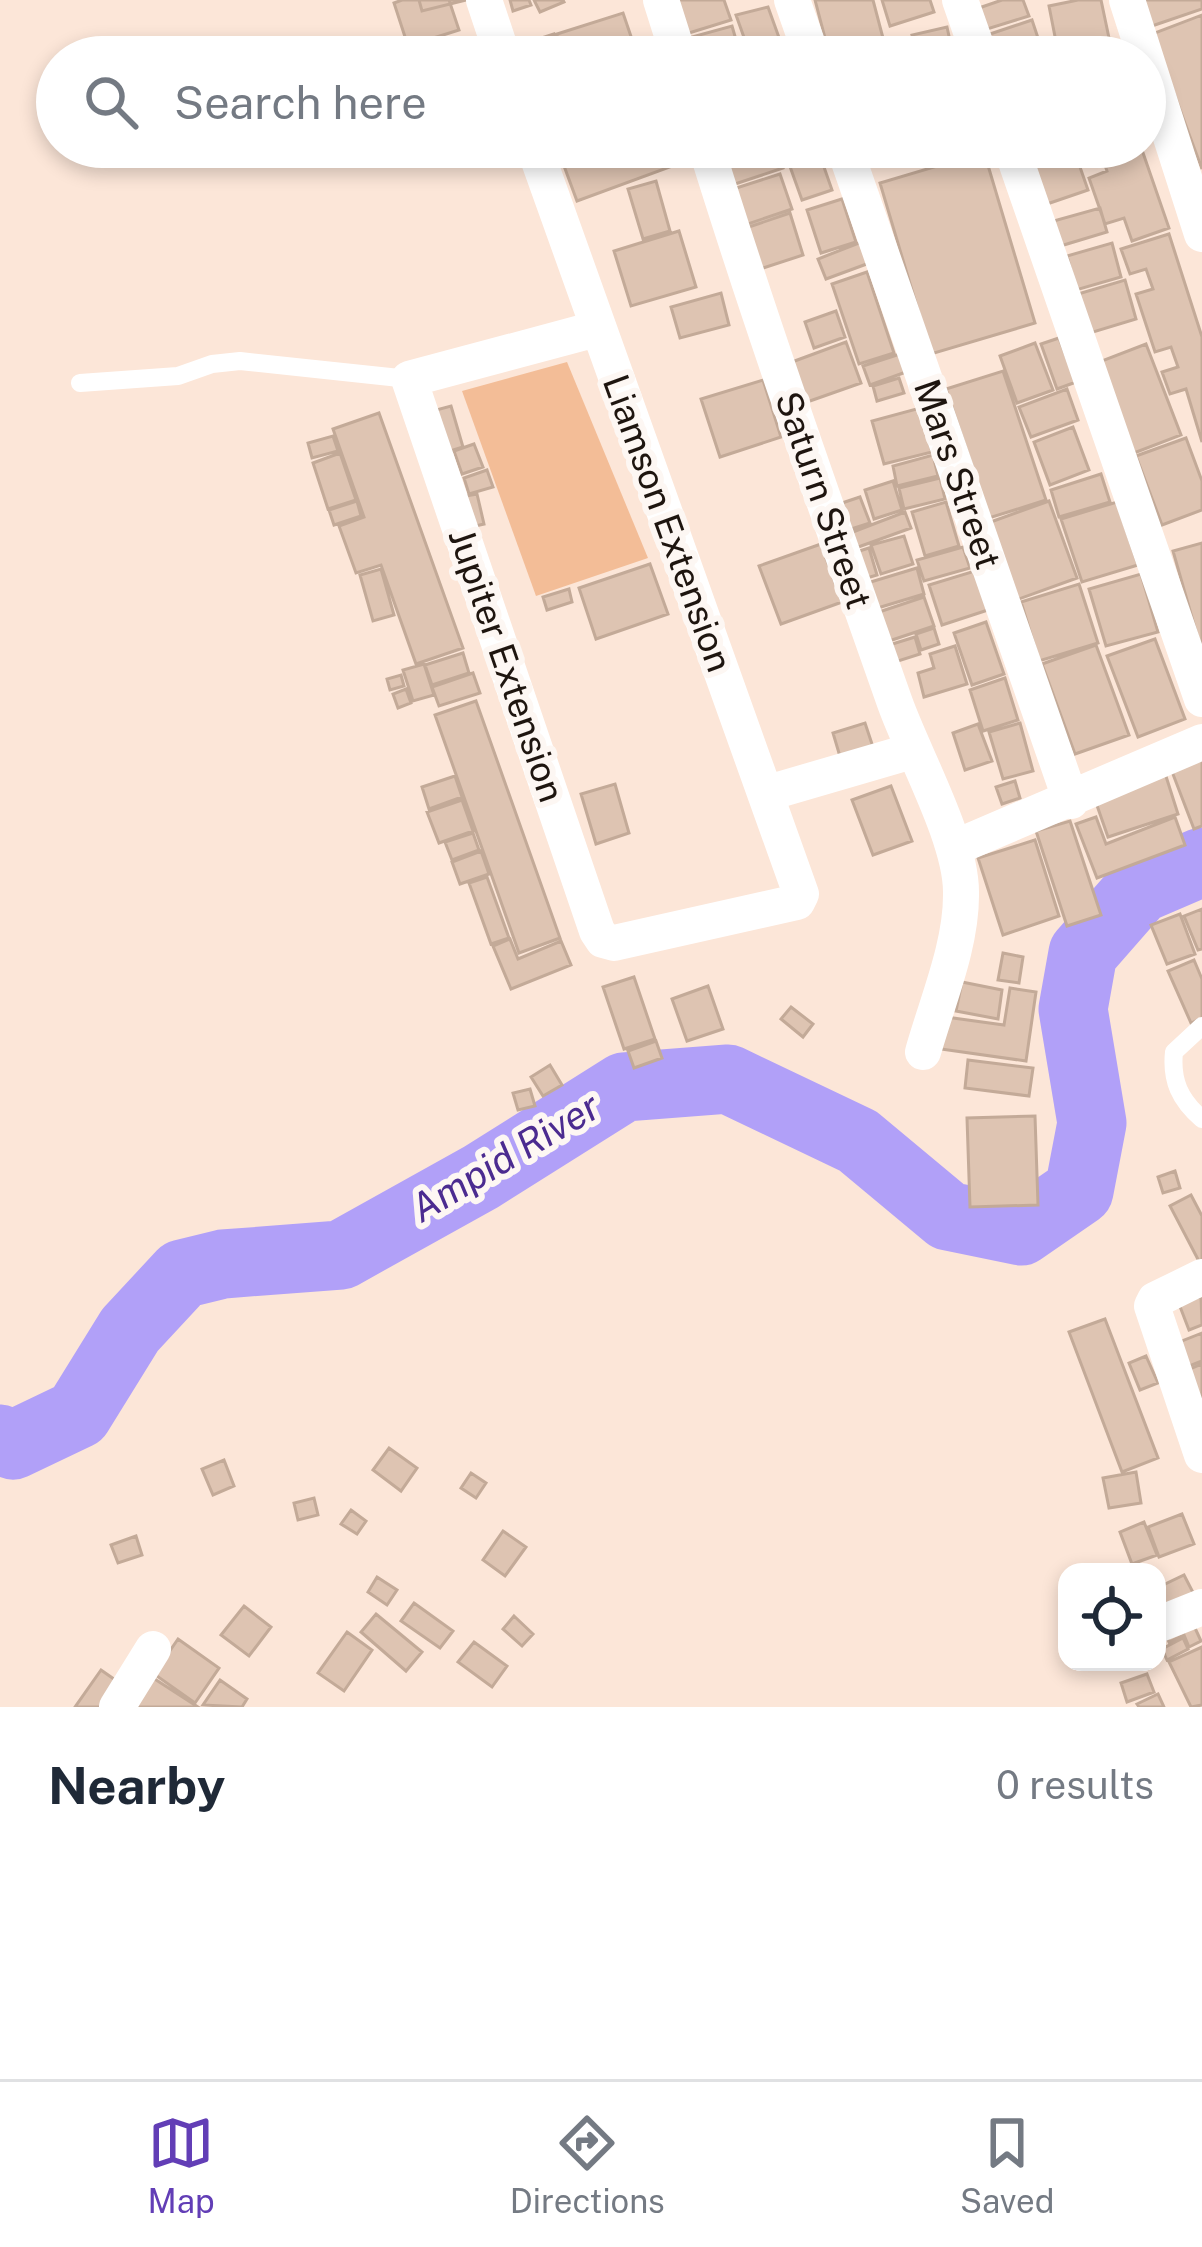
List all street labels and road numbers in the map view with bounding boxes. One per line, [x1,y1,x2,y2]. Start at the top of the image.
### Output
street label: Liamson Extension [595,369,741,677]
street label: Mars Street [906,374,1010,574]
street label: Saturn Street [767,386,881,614]
street label: Jupiter Extension [441,523,573,807]

